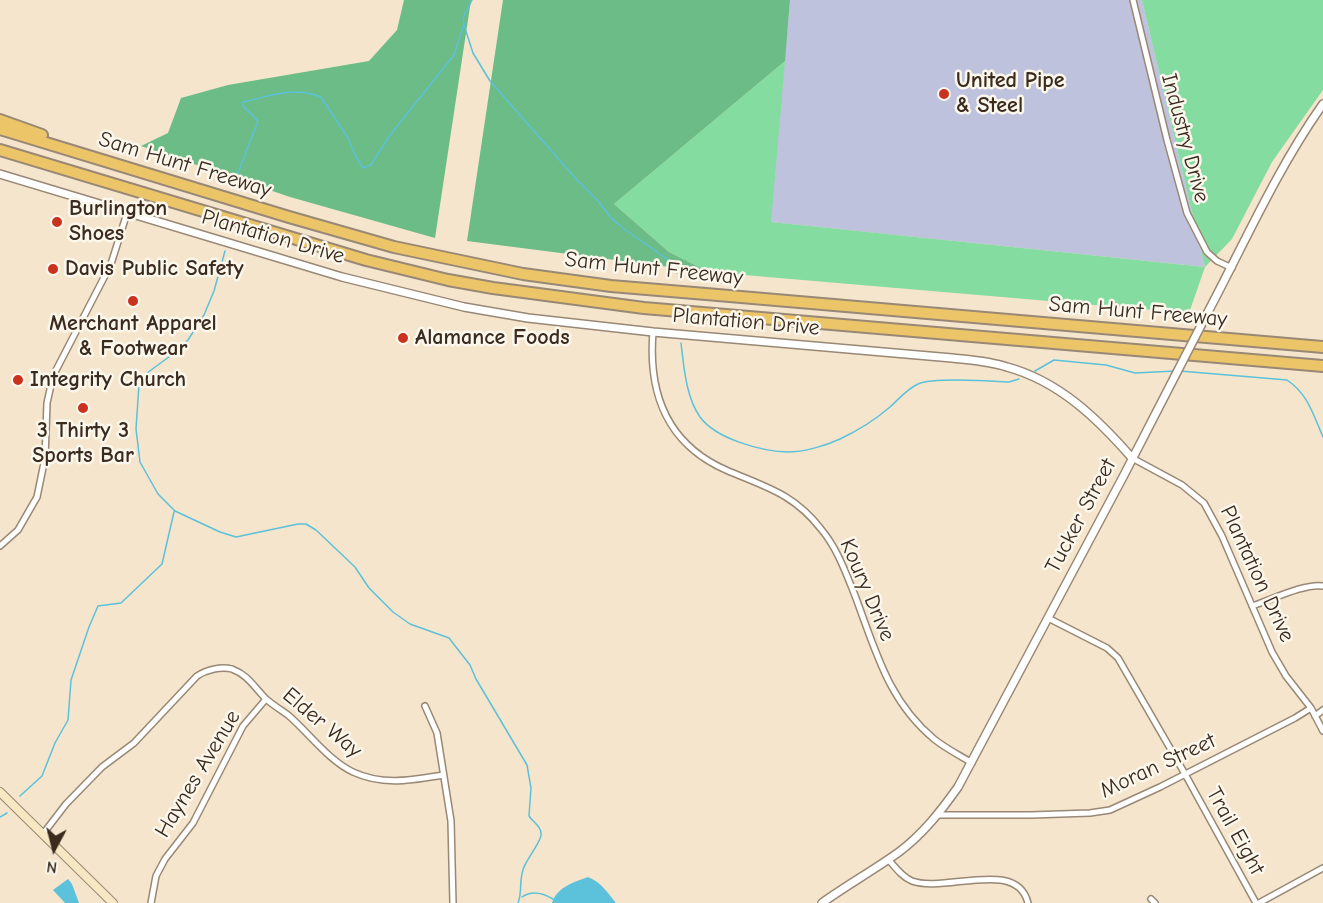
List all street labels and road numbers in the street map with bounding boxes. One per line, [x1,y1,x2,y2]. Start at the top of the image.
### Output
street label: Industry Drive [1155,71,1215,205]
street label: Sam Hunt Freeway [96,126,274,204]
street label: Plantation Drive [198,204,348,270]
street label: Sam Hunt Freeway [564,247,744,291]
street label: Sam Hunt Freeway [1048,291,1228,333]
street label: Plantation Drive [671,302,821,342]
street label: Tucker Street [1040,454,1122,578]
street label: Plantation Drive [1214,502,1300,646]
street label: Koury Drive [834,535,900,645]
street label: Elder Way [277,682,367,764]
street label: Haynes Avenue [150,706,246,842]
street label: Moran Street [1096,728,1220,804]
street label: Trail Eight [1200,782,1270,880]

